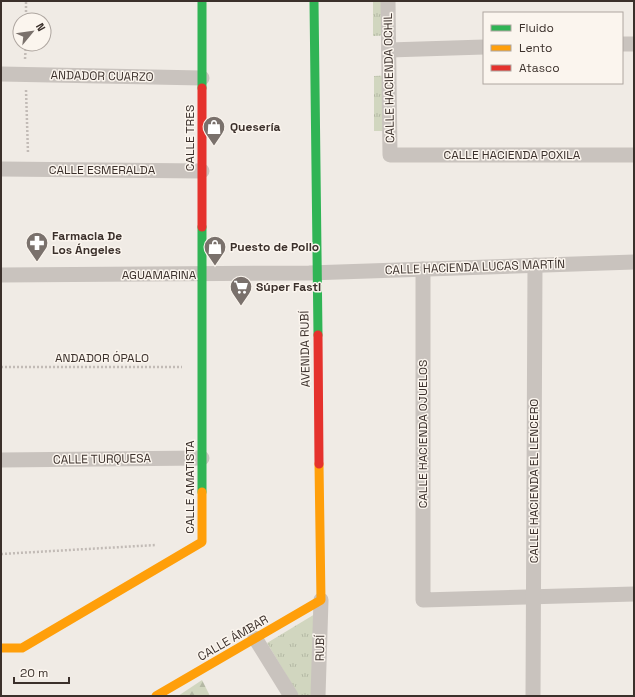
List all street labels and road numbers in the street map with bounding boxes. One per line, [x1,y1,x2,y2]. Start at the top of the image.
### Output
street label: CALLE HACIENDA OCHIL [380,12,398,143]
street label: ANDADOR CUARZO [50,67,154,85]
street label: CALLE TRES [182,105,198,171]
street label: CALLE HACIENDA POXILA [444,147,581,163]
street label: CALLE ESMERALDA [49,162,156,178]
street label: CALLE HACIENDA LUCAS MARTÍN [385,256,565,278]
street label: AGUAMARINA [122,267,197,283]
street label: AVENIDA RUBÍ [296,310,314,388]
street label: ANDADOR ÓPALO [55,350,149,366]
street label: CALLE HACIENDA OJUELOS [415,360,431,508]
street label: CALLE HACIENDA EL LENCERO [526,399,542,563]
street label: CALLE AMATISTA [182,440,198,534]
street label: CALLE TURQUESA [53,450,152,468]
street label: CALLE ÁMBAR [195,611,271,665]
street label: RUBÍ [312,635,328,661]

